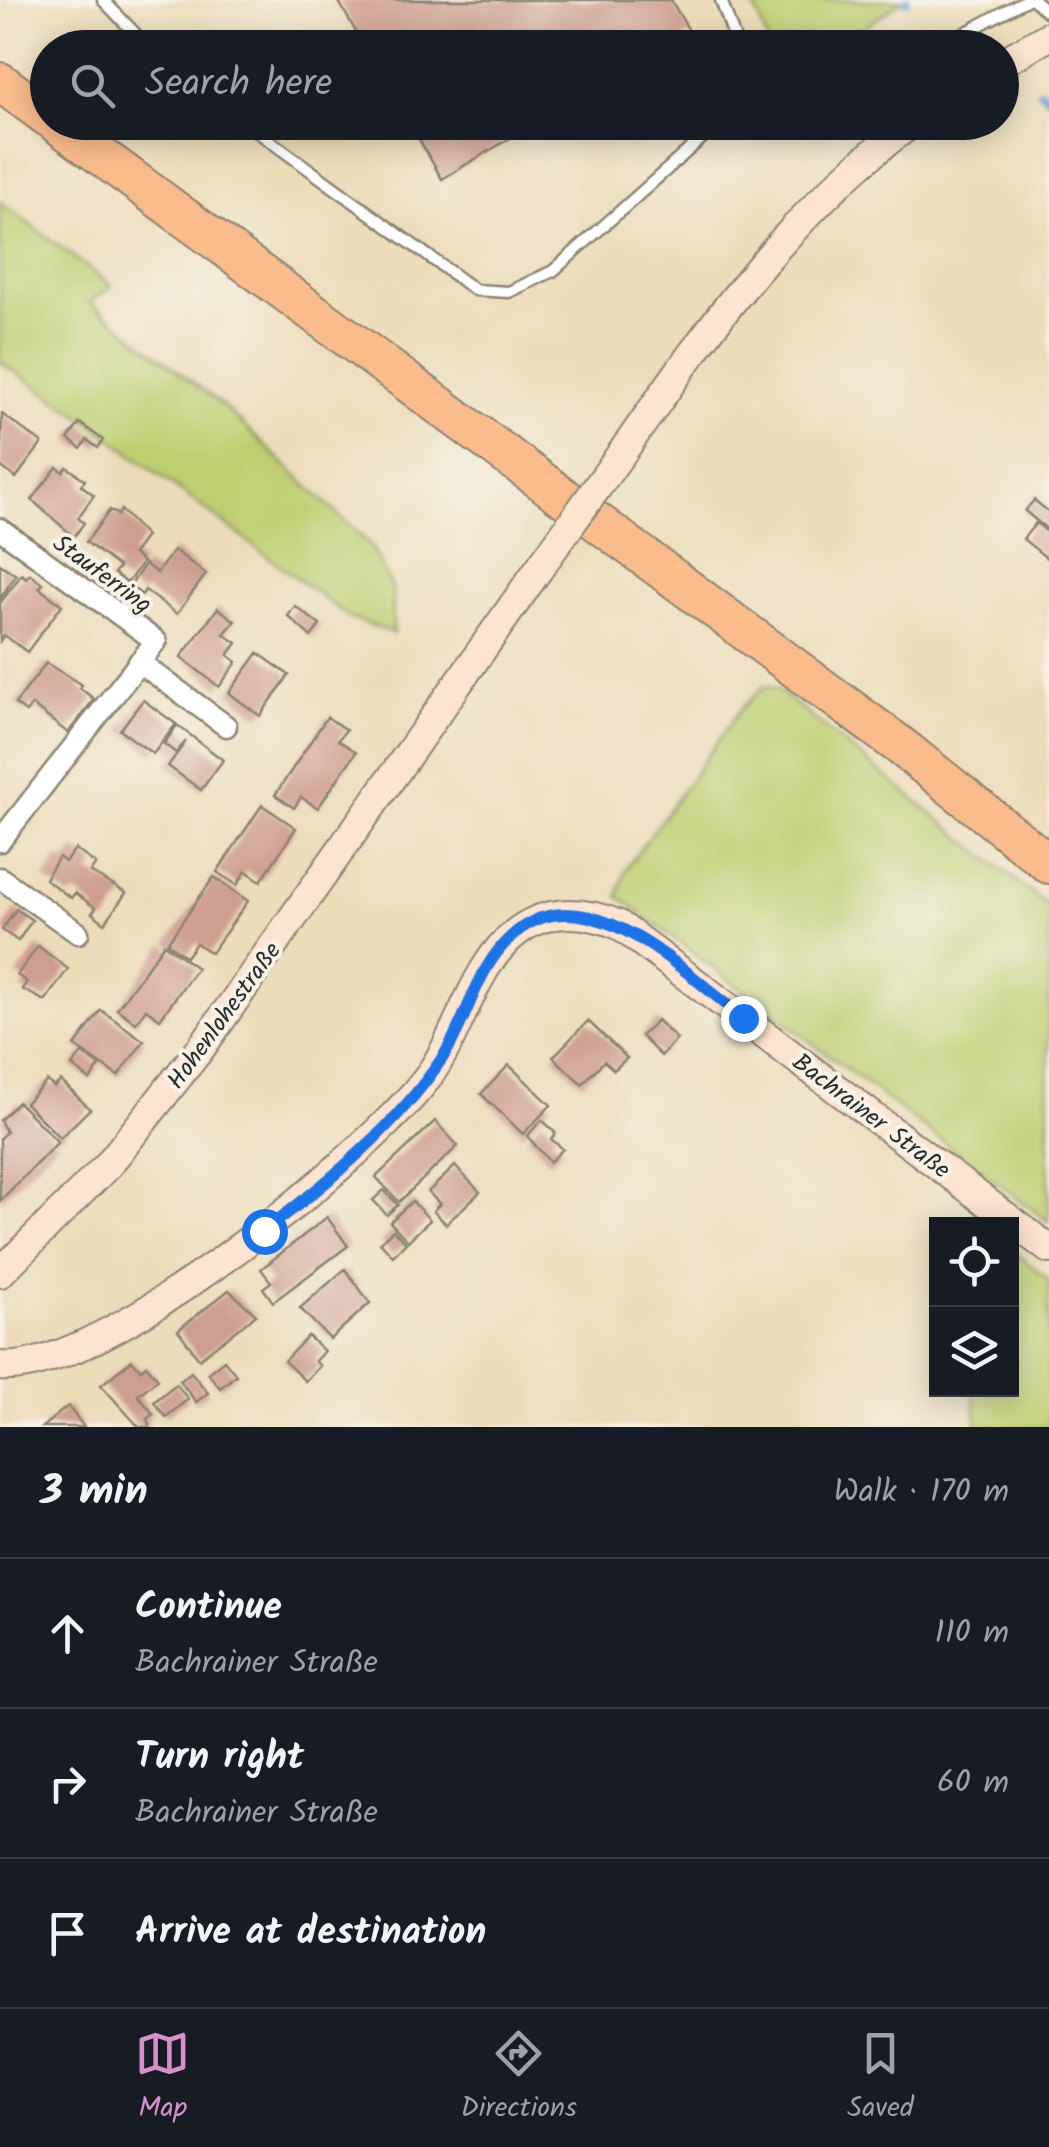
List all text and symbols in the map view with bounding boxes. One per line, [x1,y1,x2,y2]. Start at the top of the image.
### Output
search box [30,30,1019,140]
text: Search here [145,55,332,115]
icon: search [65,58,120,113]
street label: Stauferring [44,525,160,625]
street label: Hohenlohestraße [157,934,292,1098]
route end [721,996,767,1042]
street label: Bachrainer Straße [783,1044,959,1190]
route start [242,1209,288,1255]
map controls [929,1217,1019,1397]
button: locate [929,1217,1019,1307]
button: layers [929,1307,1019,1397]
text: 3 min [40,1459,148,1526]
text: Walk · 170 m [834,1467,1009,1518]
text: Continue [135,1578,282,1638]
icon: ahead [40,1606,95,1661]
text: 110 m [935,1608,1009,1659]
text: Bachrainer Straße [135,1638,378,1689]
text: Turn right [135,1728,304,1788]
icon: right [40,1756,95,1811]
text: 60 m [937,1758,1009,1809]
text: Bachrainer Straße [135,1788,378,1839]
text: Arrive at destination [135,1903,486,1963]
icon: arrive [40,1906,95,1961]
tab: Map [135,2026,190,2131]
tab: Directions [461,2026,577,2131]
tab: Saved [847,2026,914,2131]

